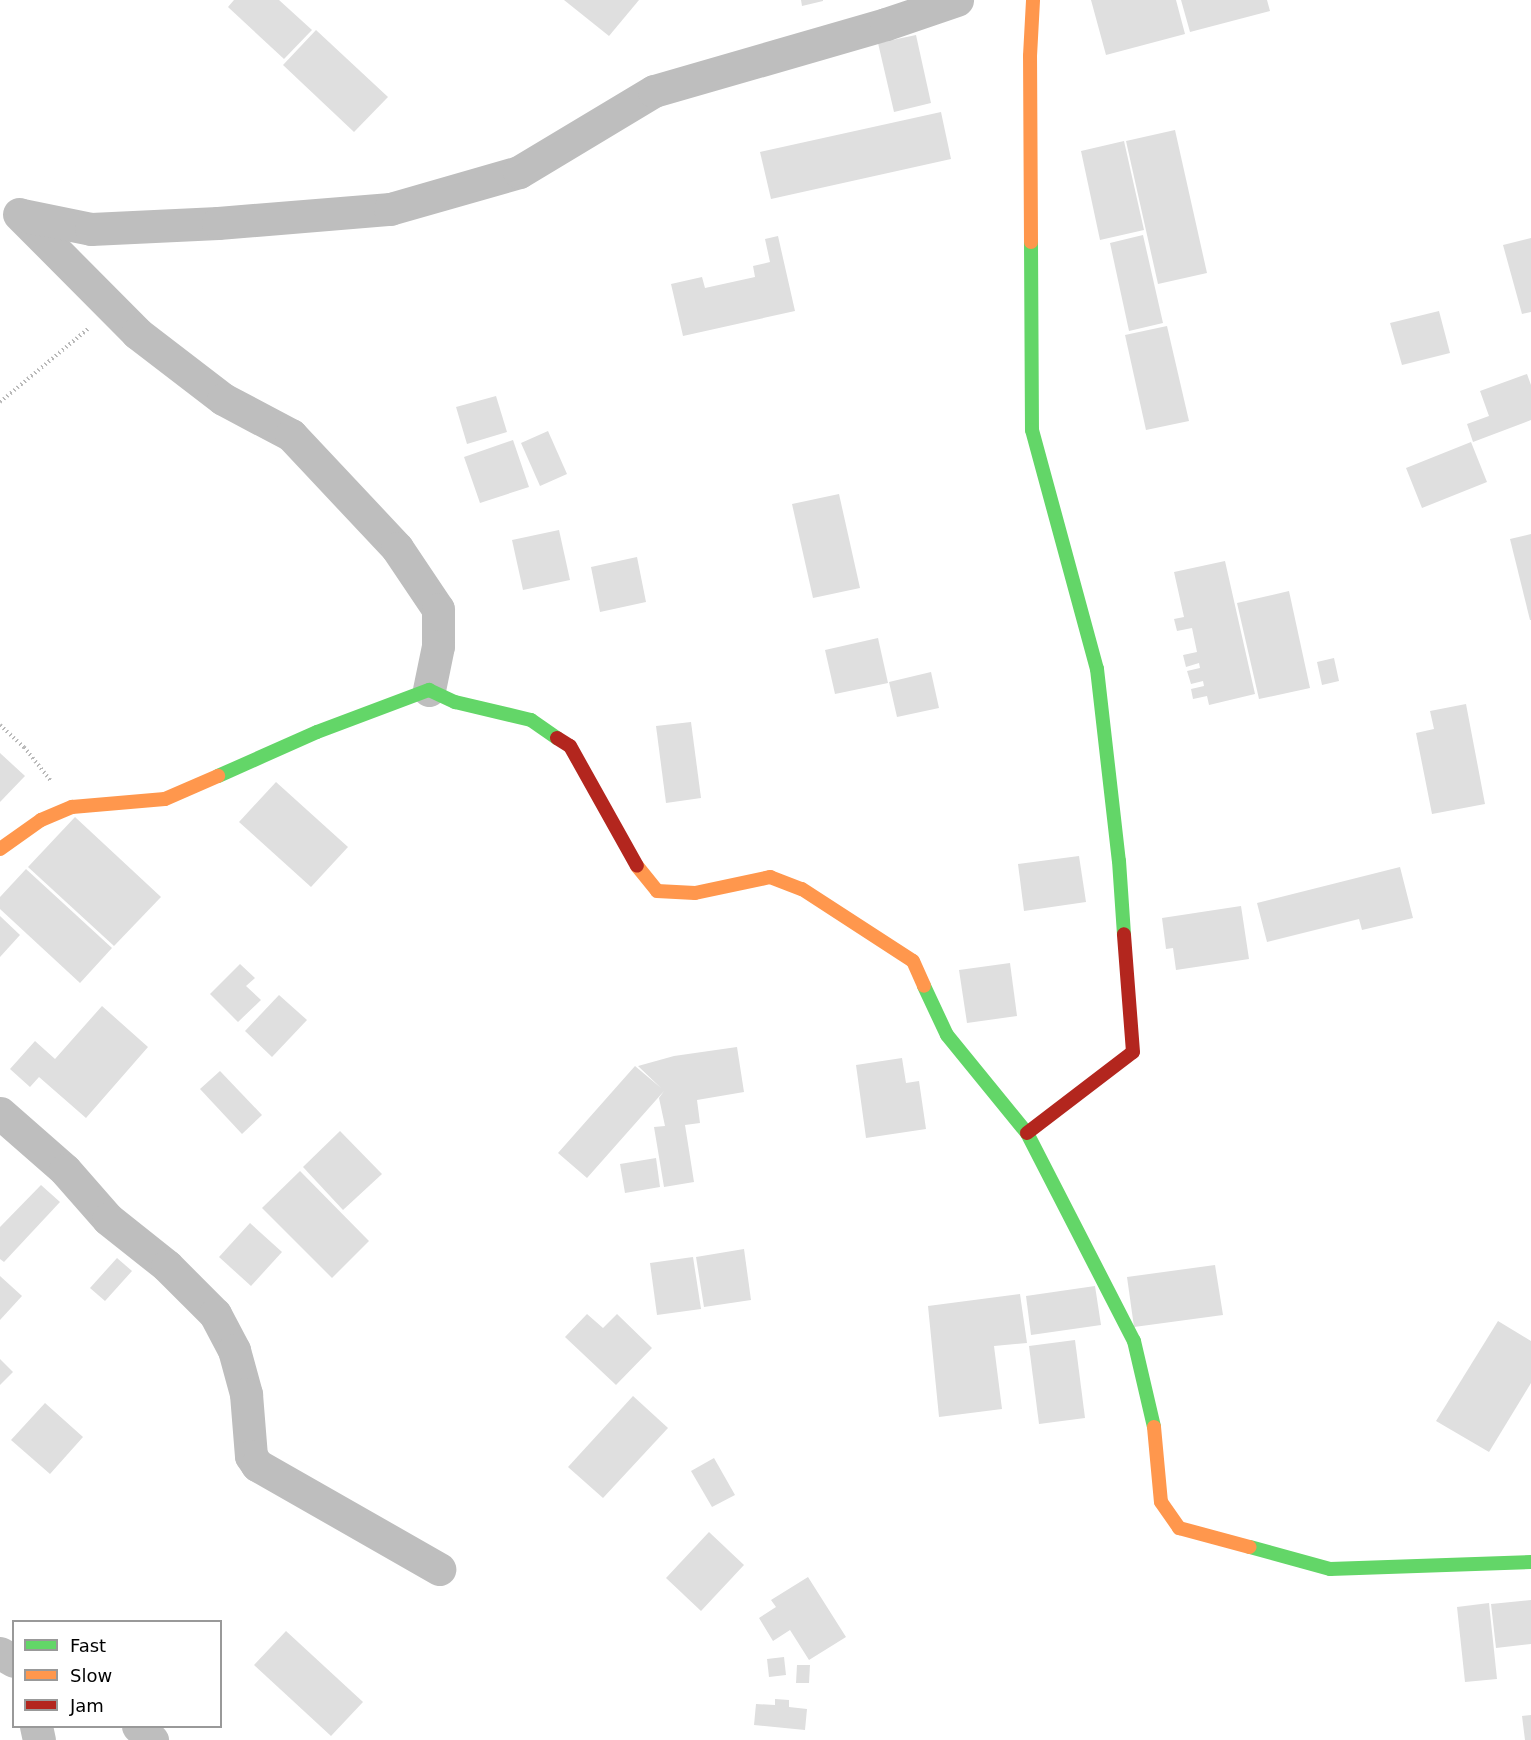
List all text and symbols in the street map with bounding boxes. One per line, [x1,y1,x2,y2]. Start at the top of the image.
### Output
legend [12,1620,222,1728]
text: Fast [70,1635,106,1656]
text: Slow [70,1665,112,1686]
text: Jam [70,1695,104,1716]

